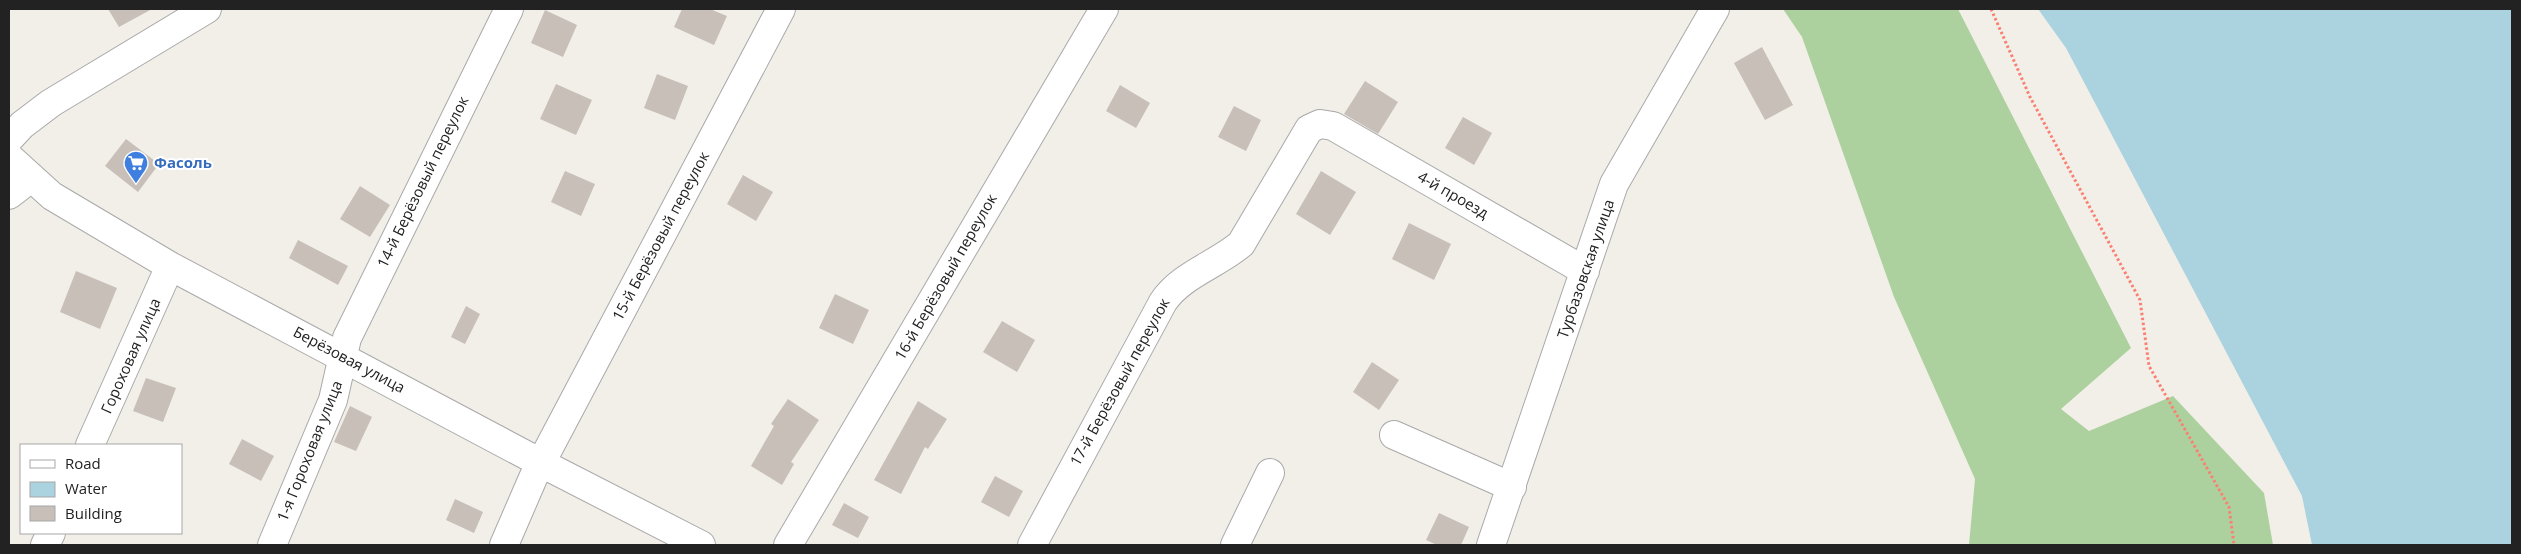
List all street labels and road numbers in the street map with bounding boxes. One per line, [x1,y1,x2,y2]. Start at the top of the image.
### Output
street label: 14-й Берёзовый переулок [372,92,473,271]
street label: 15-й Берёзовый переулок [607,147,713,324]
street label: 4-й проезд [1414,166,1493,223]
street label: 16-й Берёзовый переулок [889,190,1001,363]
street label: Турбазовская улица [1552,196,1618,341]
street label: 17-й Берёзовый переулок [1065,294,1174,469]
street label: Гороховая улица [96,295,165,416]
street label: Берёзовая улица [290,321,409,397]
street label: 1-я Гороховая улица [272,377,346,524]

